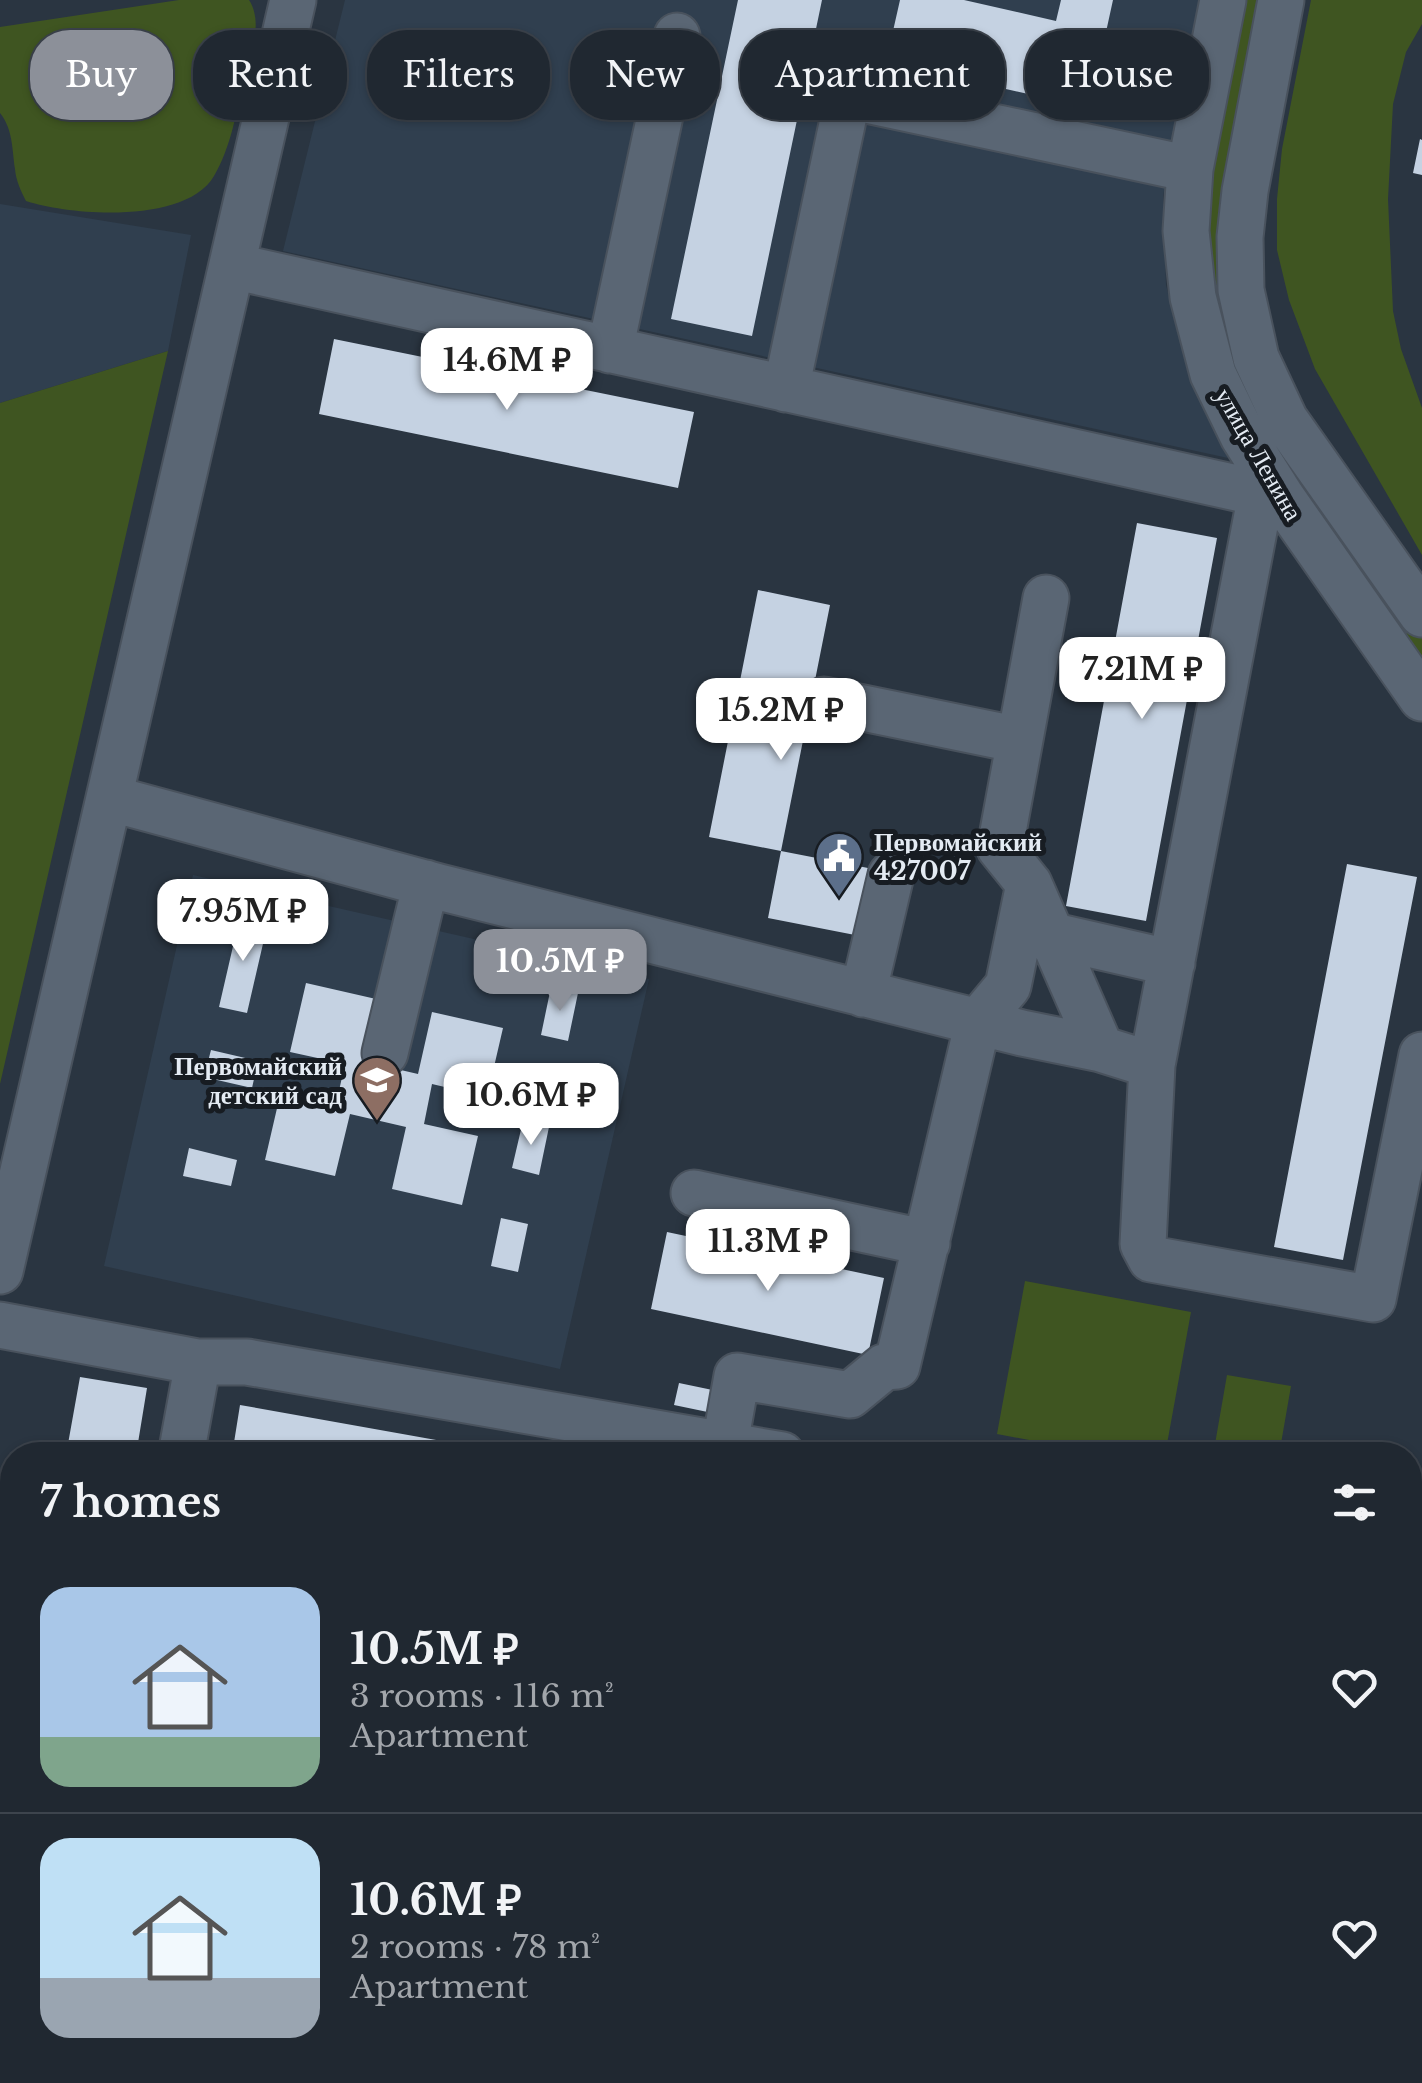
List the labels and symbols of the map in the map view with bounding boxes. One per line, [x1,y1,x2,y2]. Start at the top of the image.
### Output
pin: 14.6M ₽ [415,328,599,413]
street label: улица Ленина [1208,382,1309,526]
pin: 7.21M ₽ [1050,637,1234,722]
pin: 15.2M ₽ [689,678,873,763]
place label: Первомайский 427007 [874,827,1042,887]
public building icon: Первомайский 427007 [813,830,865,898]
pin: 7.95M ₽ [151,879,335,964]
pin: 10.5M ₽ [468,929,652,1014]
place label: Первомайский детский сад [174,1051,342,1111]
school or university icon: Первомайский детский сад [351,1054,403,1122]
pin: 10.6M ₽ [439,1063,623,1148]
pin: 11.3M ₽ [676,1209,860,1294]

